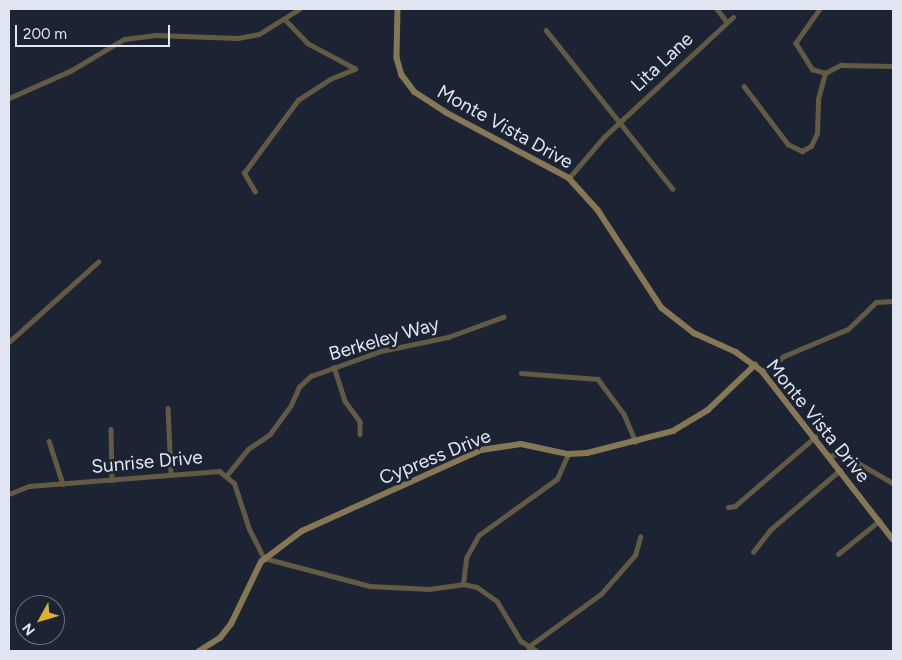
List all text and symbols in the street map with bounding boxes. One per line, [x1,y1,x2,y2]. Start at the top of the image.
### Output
scale bar [18,15,172,47]
text: 200 m [23,25,67,43]
street label: Lita Lane [626,28,698,96]
street label: Monte Vista Drive [433,80,577,174]
street label: Berkeley Way [326,312,442,366]
street label: Monte Vista Drive [761,355,875,487]
street label: Cypress Drive [376,424,494,490]
street label: Sunrise Drive [90,446,204,478]
north arrow [15,595,65,645]
text: N [19,620,39,639]

